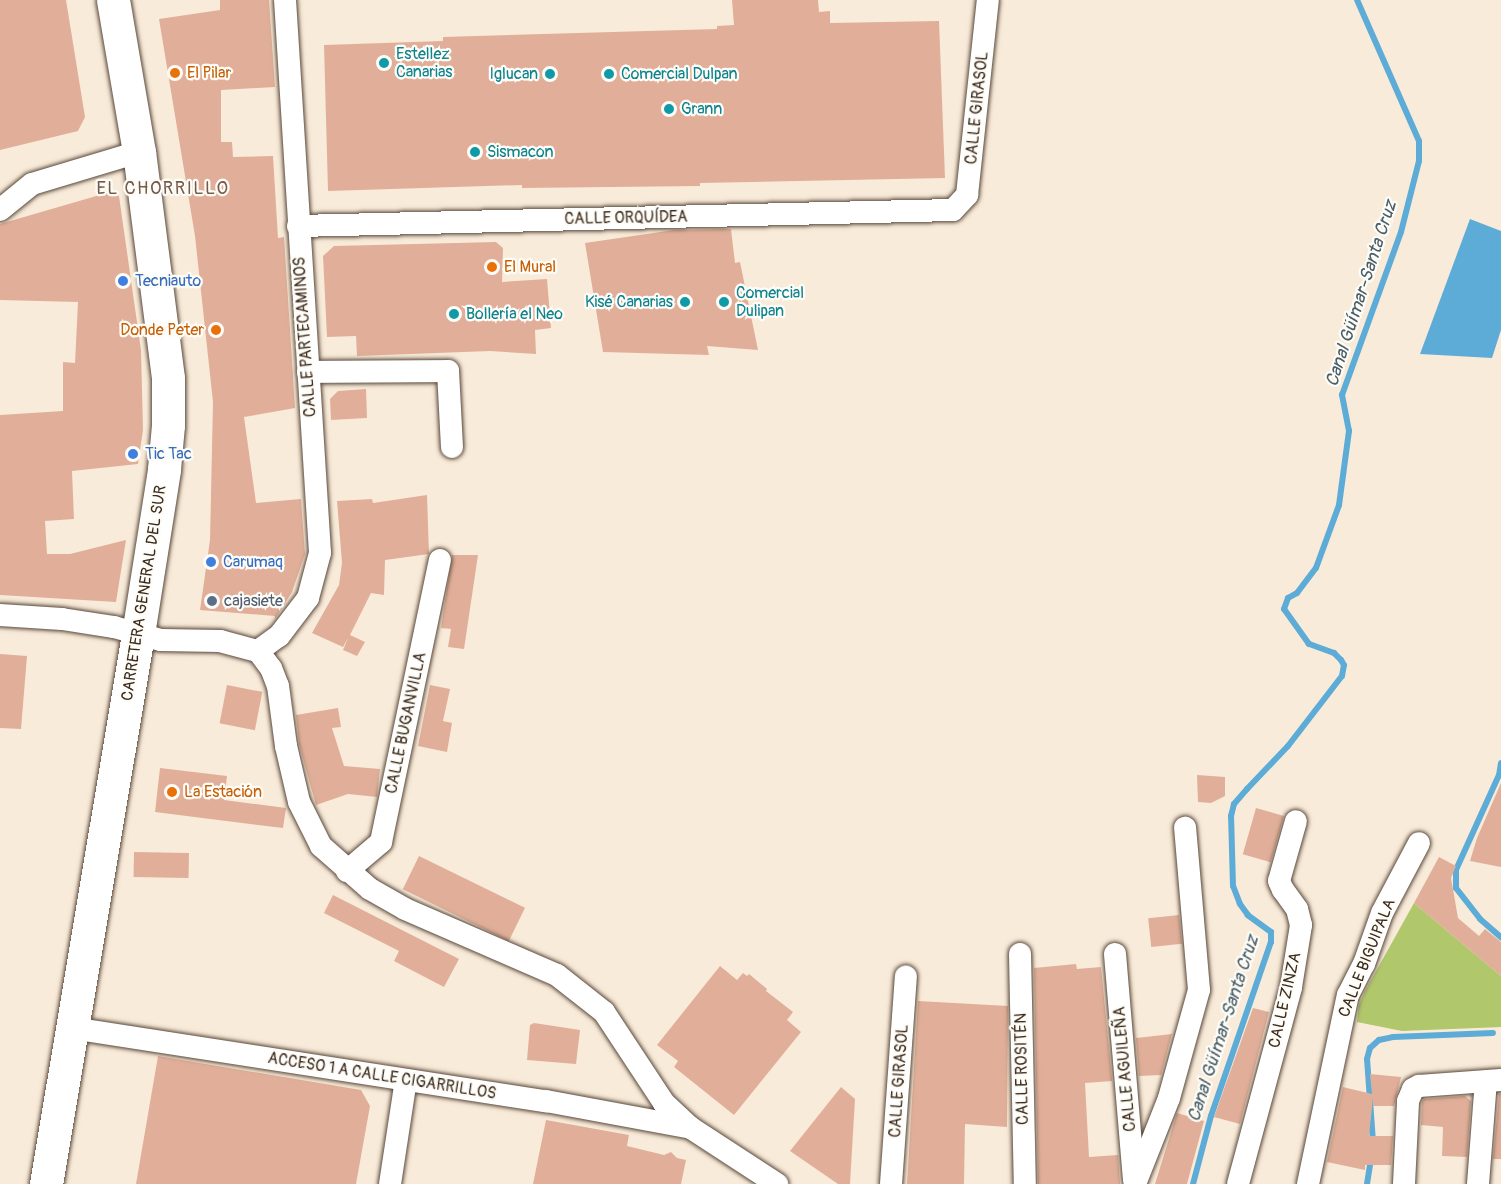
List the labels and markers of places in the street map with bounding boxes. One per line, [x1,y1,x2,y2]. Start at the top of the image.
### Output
place label: Estellez Canarias [396,44,452,82]
marker: Estellez Canarias [377,56,391,70]
place label: El Pilar [187,63,231,83]
place label: Iglucan [489,64,538,84]
place label: Comercial Dulpan [621,64,738,84]
marker: El Pilar [168,66,182,80]
marker: Iglucan [543,67,557,81]
marker: Comercial Dulpan [602,67,616,81]
place label: Grann [681,99,722,119]
marker: Grann [662,102,676,116]
place label: Sismacon [487,142,554,162]
marker: Sismacon [468,145,482,159]
place label: El Mural [504,257,556,277]
marker: El Mural [485,260,499,274]
place label: Tecniauto [135,271,201,291]
marker: Tecniauto [116,274,130,288]
place label: Comercial Dulipan [736,283,804,321]
place label: Kisé Canarias [585,292,673,312]
marker: Kisé Canarias [678,295,692,309]
marker: Comercial Dulipan [717,295,731,309]
place label: Bollería el Neo [466,304,563,324]
marker: Bollería el Neo [447,307,461,321]
place label: Donde Peter [120,320,204,340]
marker: Donde Peter [209,323,223,337]
place label: Tic Tac [145,444,192,464]
marker: Tic Tac [126,447,140,461]
place label: Carumaq [223,552,283,572]
marker: Carumaq [204,555,218,569]
place label: cajasiete [224,591,283,611]
marker: cajasiete [205,594,219,608]
place label: La Estación [184,782,262,802]
marker: La Estación [165,785,179,799]

